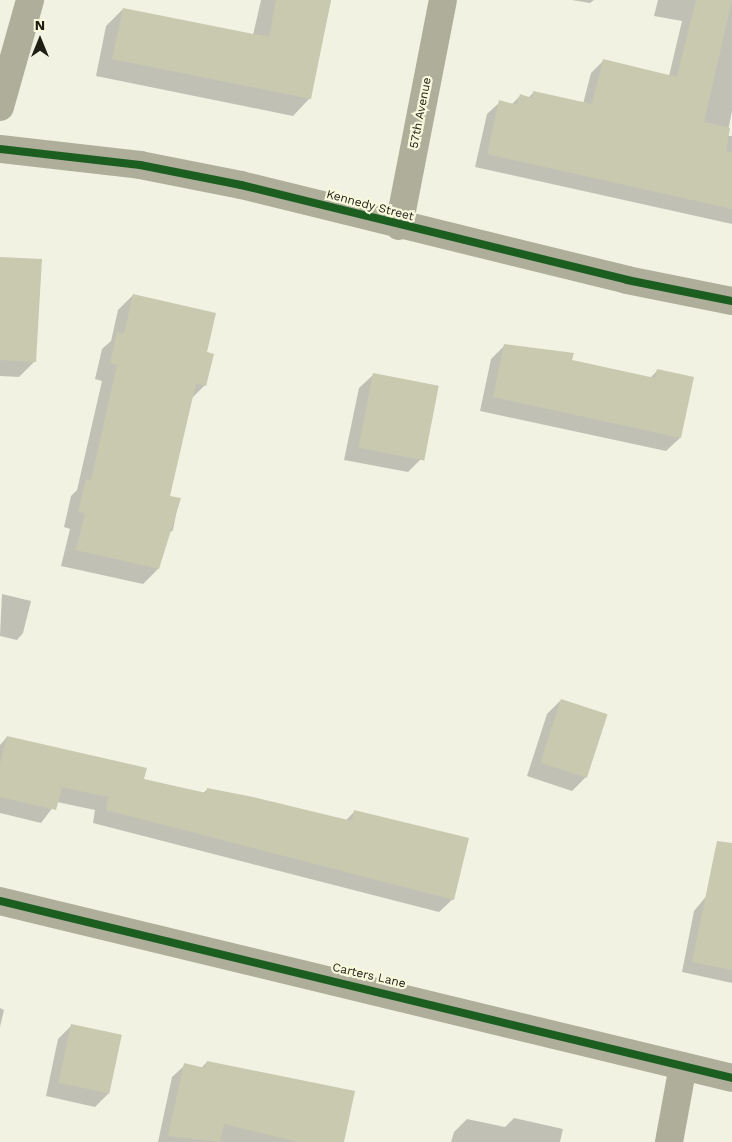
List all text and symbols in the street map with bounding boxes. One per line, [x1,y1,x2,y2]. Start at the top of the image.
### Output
north arrow [15,15,65,65]
text: N [35,17,45,33]
street label: 57th Avenue [407,76,435,150]
street label: Kennedy Street [325,187,415,225]
street label: Carters Lane [331,961,407,991]

